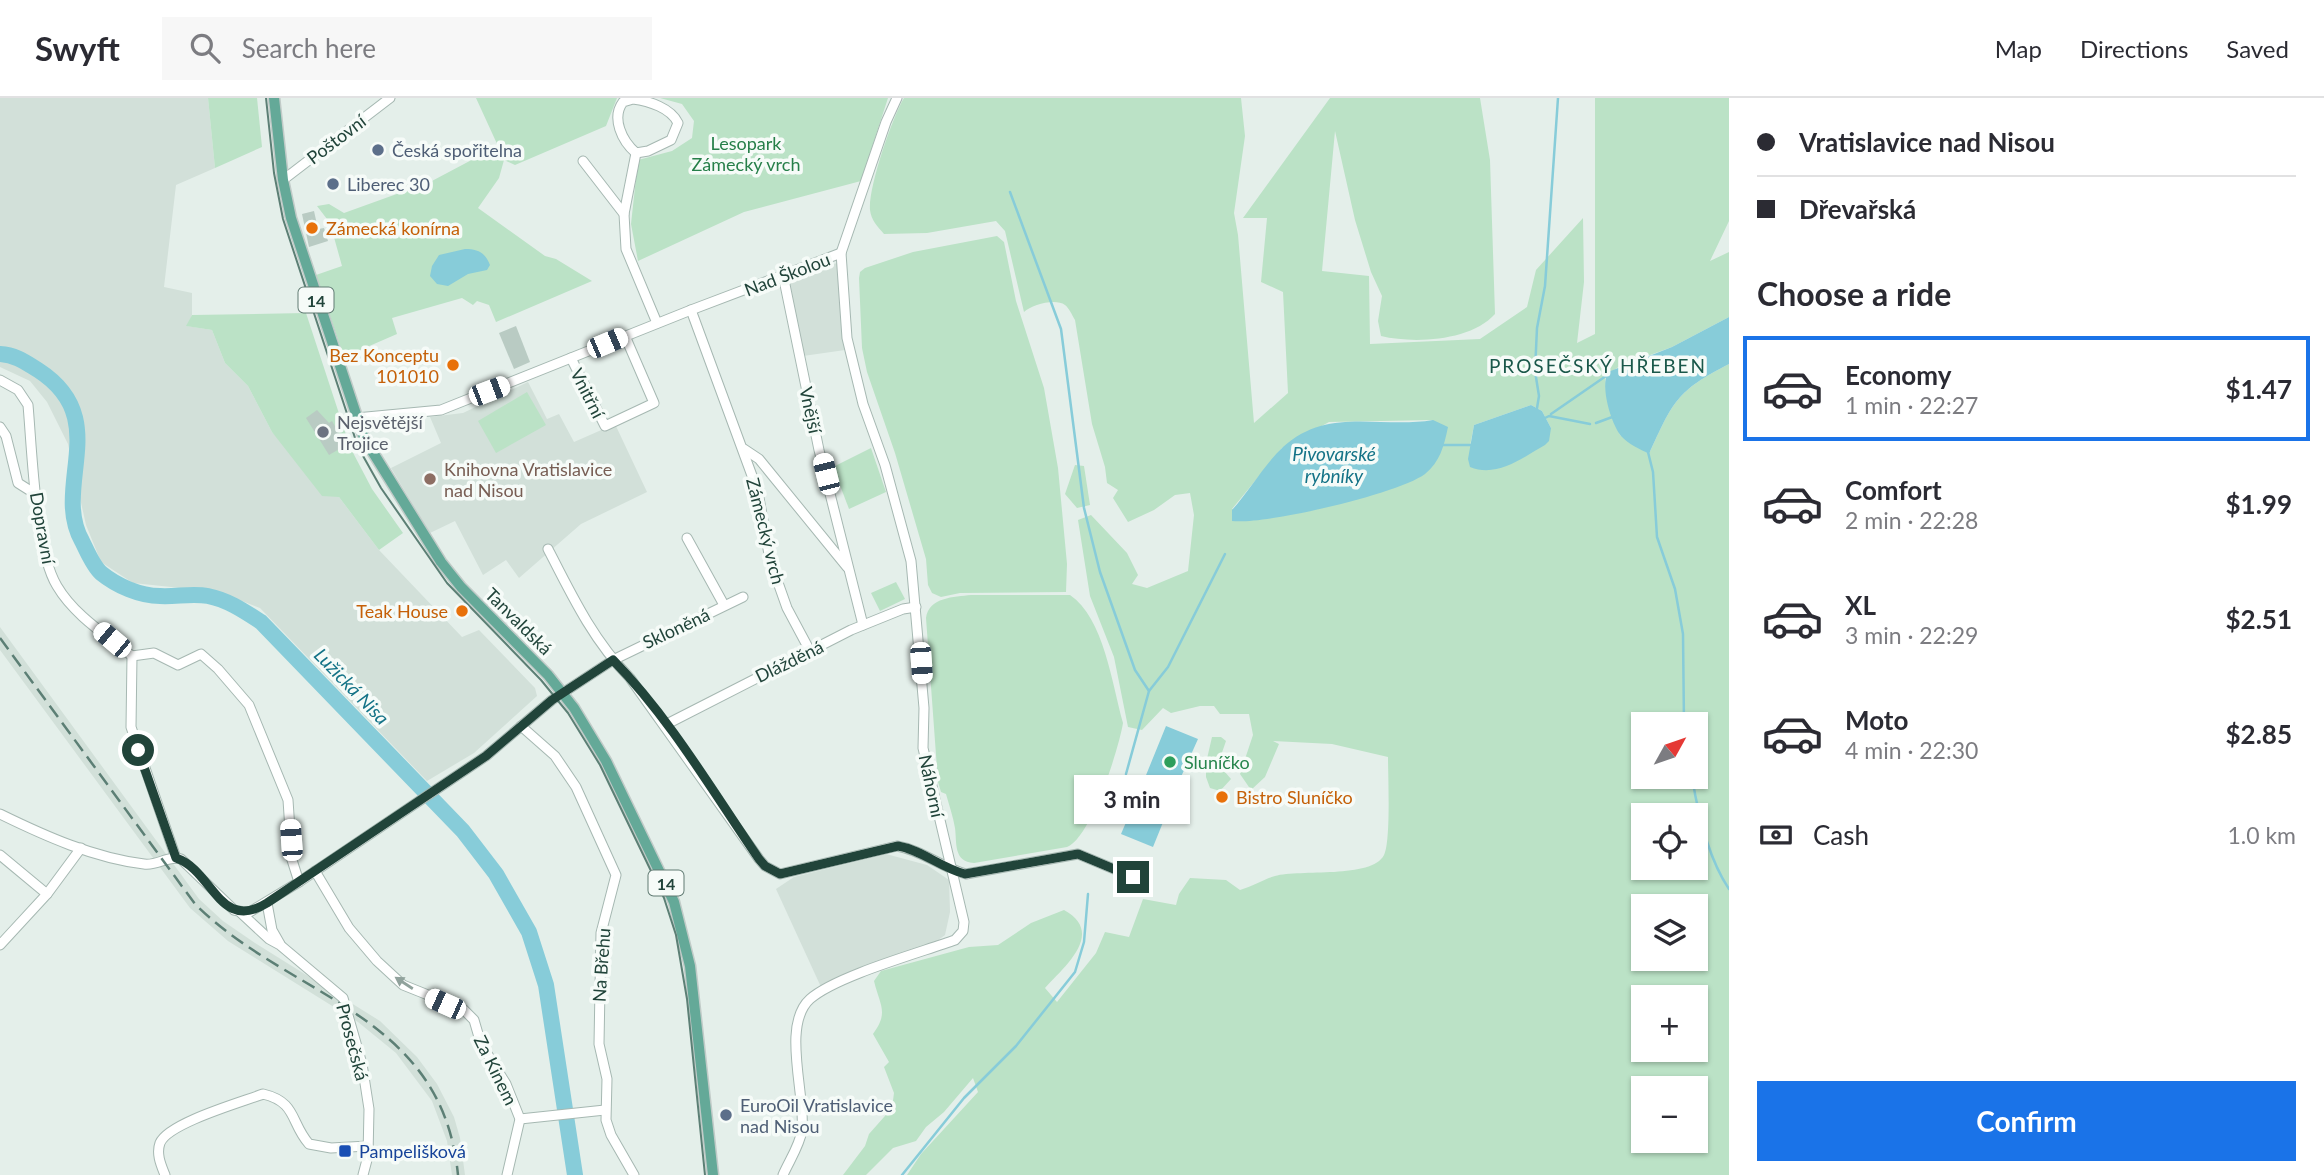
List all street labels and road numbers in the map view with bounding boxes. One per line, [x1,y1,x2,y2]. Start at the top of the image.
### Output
street label: Poštovní [302,109,370,168]
street label: Nad Školou [741,248,833,300]
road number: 14 [298,288,334,312]
street label: Vnitřní [566,364,610,422]
street label: Vnější [795,385,827,436]
street label: Zámecký vrch [742,476,790,586]
street label: Dopravní [26,490,60,566]
street label: Tanvaldská [481,583,557,659]
street label: Skloněná [639,603,713,653]
street label: Dlážděná [751,635,827,687]
street label: Náhorní [915,753,950,820]
road number: 14 [648,870,684,896]
street label: Na Břehu [587,927,615,1003]
street label: Prosečská [332,1001,374,1083]
street label: Za Kinem [470,1032,522,1108]

